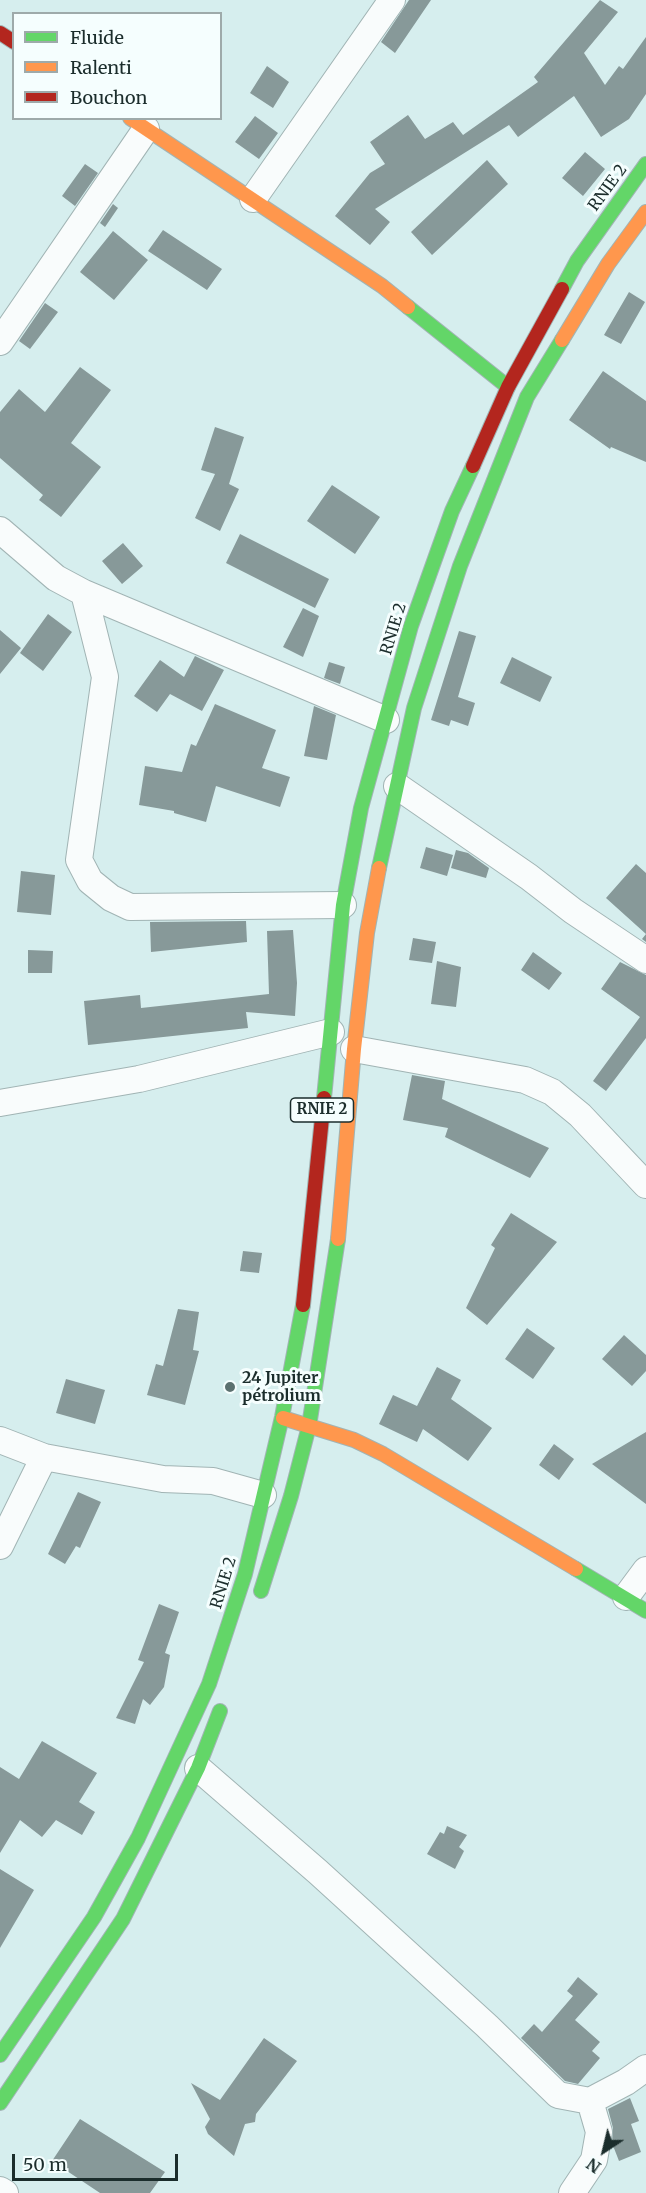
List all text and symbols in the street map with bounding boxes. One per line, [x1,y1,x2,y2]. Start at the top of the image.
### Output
legend [12,12,222,120]
text: Fluide [70,26,124,49]
text: Ralenti [70,56,132,79]
text: Bouchon [70,86,147,109]
street label: RNIE 2 [585,161,631,215]
street label: RNIE 2 [377,601,411,657]
road number: RNIE 2 [290,1098,354,1122]
place label: 24 Jupiter pétrolium [242,1368,321,1406]
marker: 24 Jupiter pétrolium [223,1380,237,1394]
street label: RNIE 2 [207,1555,241,1611]
north arrow [574,2121,634,2181]
scale bar [15,2142,182,2180]
text: 50 m [23,2153,67,2176]
text: N [583,2154,605,2178]

